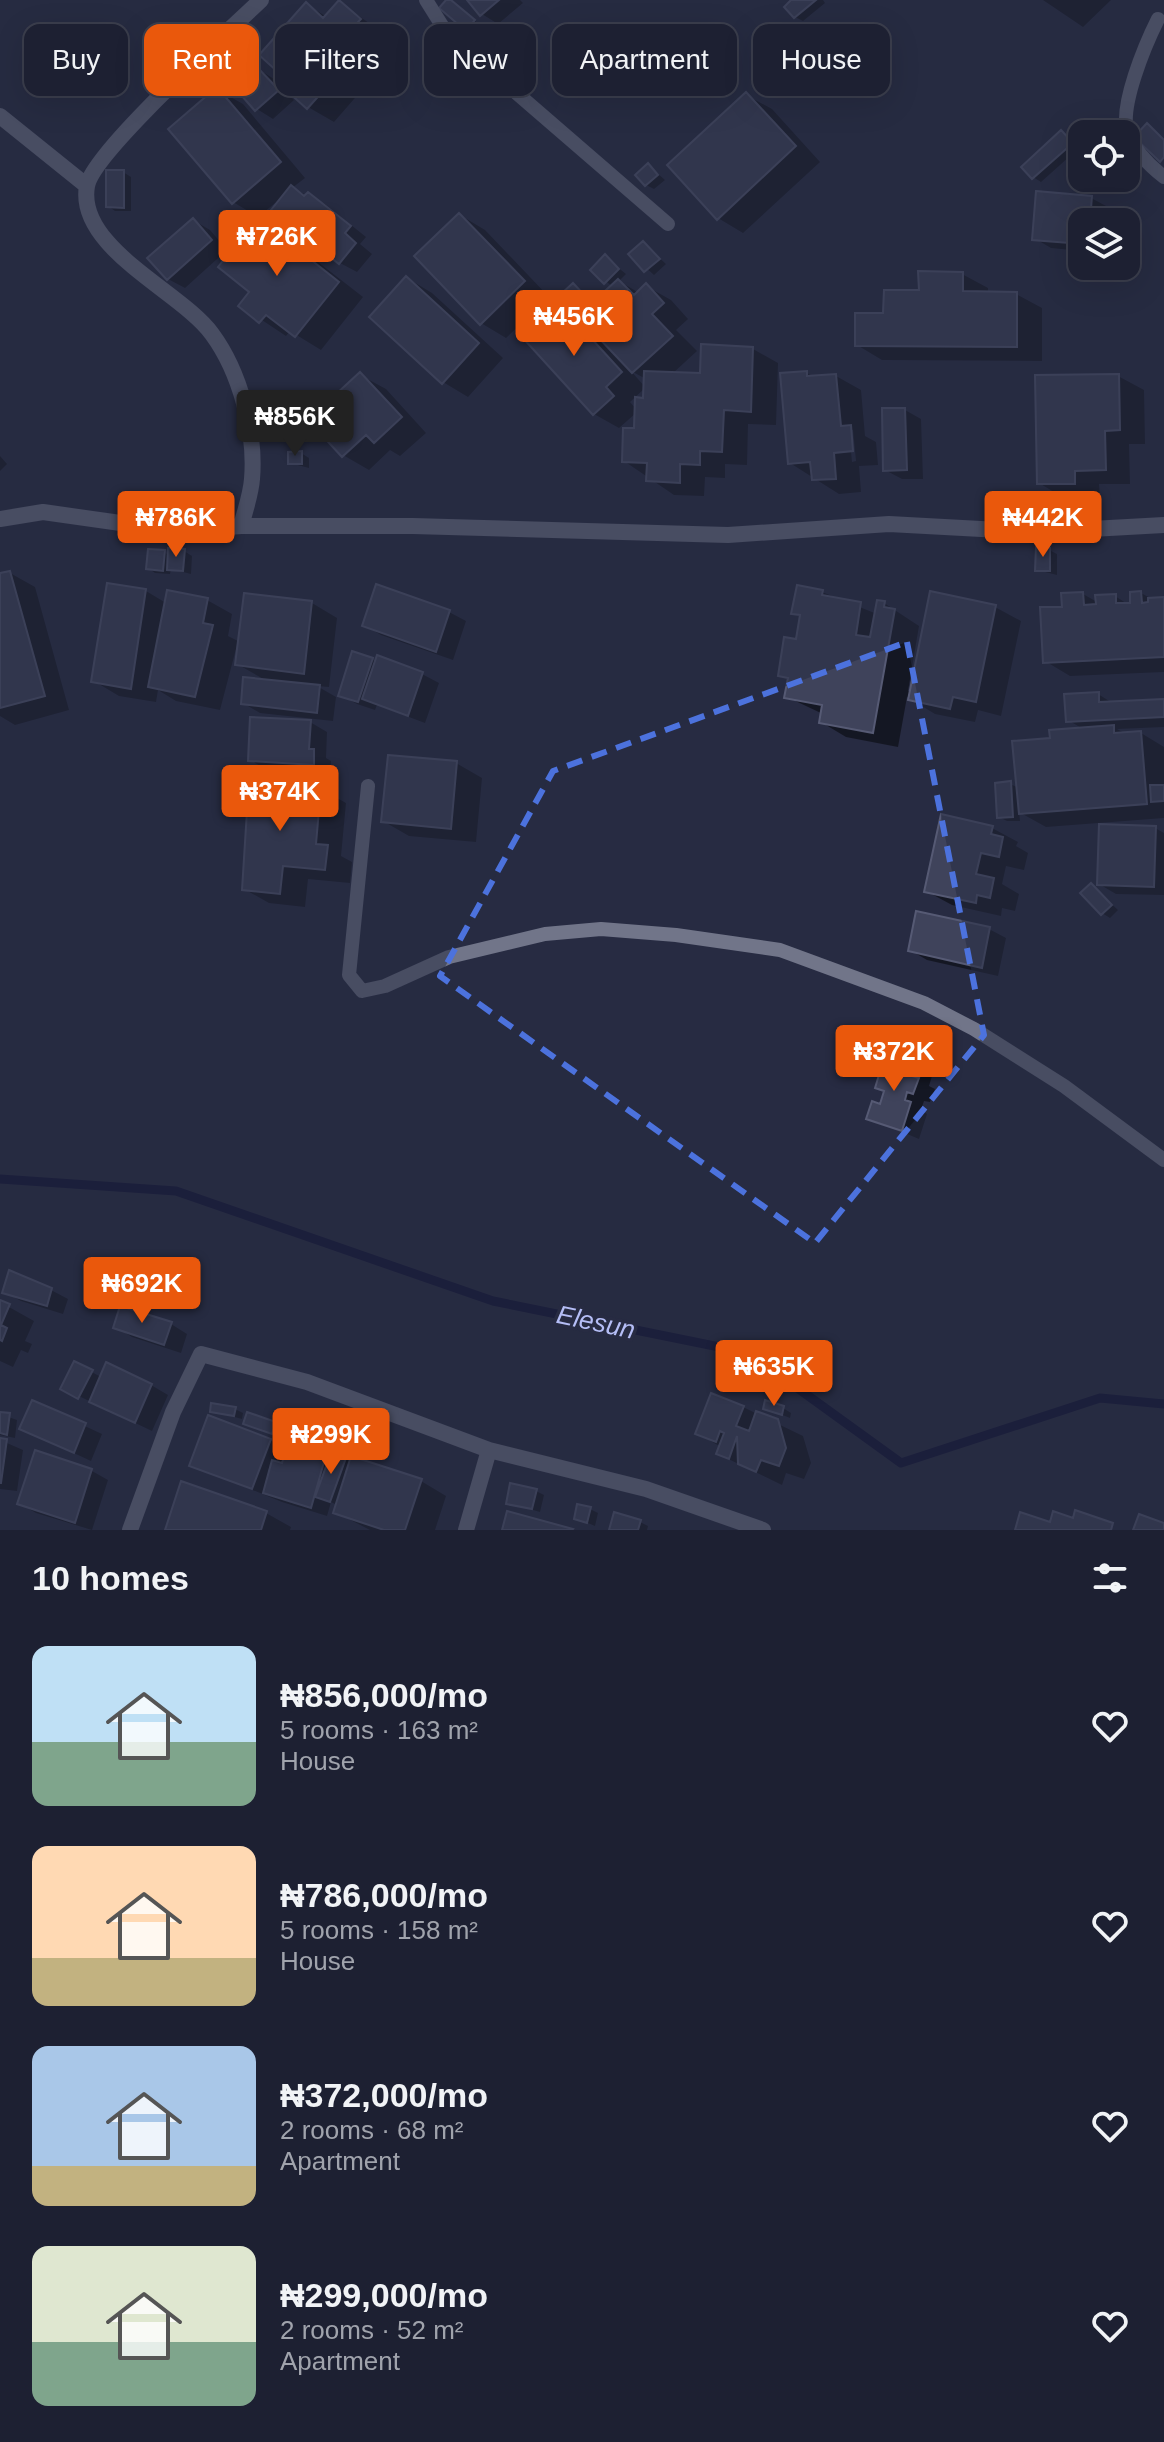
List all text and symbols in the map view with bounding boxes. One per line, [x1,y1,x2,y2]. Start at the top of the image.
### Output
chip: Buy [24,24,128,96]
chip: Rent [144,24,259,96]
chip: Filters [275,24,408,96]
chip: New [424,24,536,96]
chip: Apartment [552,24,737,96]
chip: House [753,24,890,96]
map controls [1068,120,1140,280]
button: locate [1068,120,1140,192]
button: layers [1068,208,1140,280]
pin: ₦726K [221,210,333,278]
text: ₦726K [237,221,317,251]
pin: ₦456K [518,290,630,358]
text: ₦456K [534,301,614,331]
pin: ₦856K [239,390,351,458]
text: ₦856K [255,401,335,431]
pin: ₦786K [120,491,232,559]
pin: ₦442K [987,491,1099,559]
text: ₦786K [136,502,216,532]
text: ₦442K [1003,502,1083,532]
pin: ₦374K [224,765,336,833]
text: ₦374K [240,776,320,806]
pin: ₦372K [838,1025,950,1093]
text: ₦372K [854,1036,934,1066]
pin: ₦692K [86,1257,198,1325]
text: ₦692K [102,1268,182,1298]
water label: Elesun [554,1299,638,1345]
pin: ₦635K [718,1340,830,1408]
text: ₦635K [734,1351,814,1381]
pin: ₦299K [275,1408,387,1476]
text: ₦299K [291,1419,371,1449]
icon: filters [1088,1556,1132,1600]
text: 10 homes [32,1559,189,1597]
text: ₦856,000/mo [280,1676,488,1714]
icon: home [96,1678,192,1774]
icon: heart [1088,1704,1132,1748]
text: 5 rooms · 163 m² [280,1715,478,1745]
text: House [280,1746,355,1776]
text: ₦786,000/mo [280,1876,488,1914]
icon: home [96,1878,192,1974]
icon: heart [1088,1904,1132,1948]
text: 5 rooms · 158 m² [280,1915,478,1945]
text: House [280,1946,355,1976]
text: ₦372,000/mo [280,2076,488,2114]
icon: home [96,2078,192,2174]
icon: heart [1088,2104,1132,2148]
text: 2 rooms · 68 m² [280,2115,464,2145]
text: Apartment [280,2146,400,2176]
text: ₦299,000/mo [280,2276,488,2314]
icon: home [96,2278,192,2374]
icon: heart [1088,2304,1132,2348]
text: 2 rooms · 52 m² [280,2315,464,2345]
text: Apartment [280,2346,400,2376]

